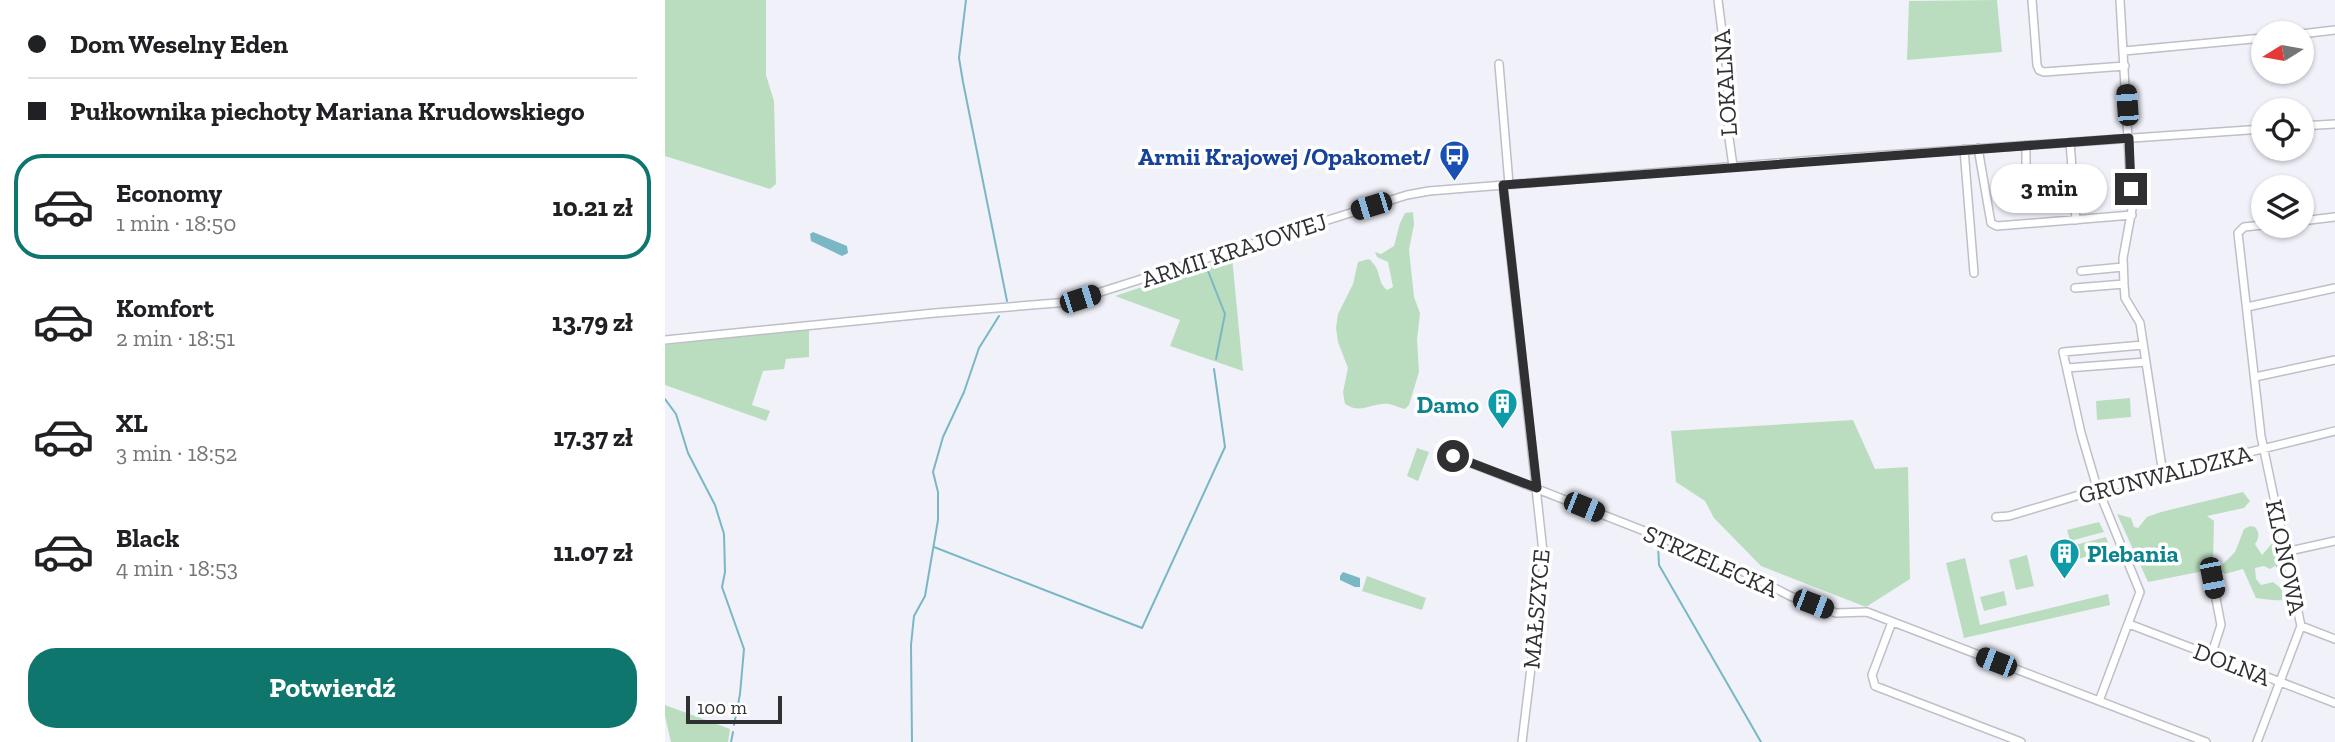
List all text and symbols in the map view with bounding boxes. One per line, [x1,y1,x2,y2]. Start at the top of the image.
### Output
north arrow [2251,21,2313,84]
map controls [2251,21,2314,238]
text: Dom Weselny Eden [70,28,288,60]
street label: LOKALNA [1707,28,1743,137]
car [2116,83,2139,127]
text: Pułkownika piechoty Mariana Krudowskiego [70,95,585,127]
button: locate [2251,98,2314,161]
bus stop icon: Armii Krajowej /Opakomet/ [1437,139,1471,183]
place label: Armii Krajowej /Opakomet/ [1138,142,1431,171]
callout: 3 min [1991,164,2107,214]
route end [2115,173,2147,205]
text: 3 min [2020,174,2078,202]
icon: car [32,175,95,238]
button: layers [2251,175,2314,238]
text: Economy [116,177,222,209]
car [1348,190,1395,222]
text: 10.21 zł [552,191,633,223]
street label: ARMII KRAJOWEJ [1138,206,1331,294]
text: 1 min · 18:50 [116,209,236,237]
car [1057,283,1104,315]
icon: car [32,290,95,353]
text: Komfort [116,292,214,324]
text: 13.79 zł [552,306,633,338]
text: 2 min · 18:51 [116,324,235,352]
building icon: Damo [1485,387,1519,431]
place label: Damo [1417,390,1479,419]
icon: car [32,405,95,468]
text: XL [116,407,148,439]
text: 17.37 zł [554,421,633,453]
street label: GRUNWALDZKA [2075,438,2255,510]
text: 3 min · 18:52 [116,439,237,467]
route start [1437,440,1469,472]
car [1561,489,1608,525]
street label: KLONOWA [2260,497,2312,618]
street label: STRZELECKA [1639,518,1783,604]
icon: car [32,520,95,583]
text: Black [116,522,179,554]
text: 11.07 zł [553,536,633,568]
building icon: Plebania [2047,536,2081,580]
place label: Plebania [2087,539,2179,568]
street label: MAŁSZYCE [1516,548,1556,670]
text: 4 min · 18:53 [116,554,238,582]
car [2198,555,2227,601]
car [1790,587,1837,621]
street label: DOLNA [2189,636,2275,692]
car [1973,645,2020,679]
button: Potwierdź [28,648,637,728]
scale bar [686,693,782,725]
text: 100 m [697,696,747,719]

